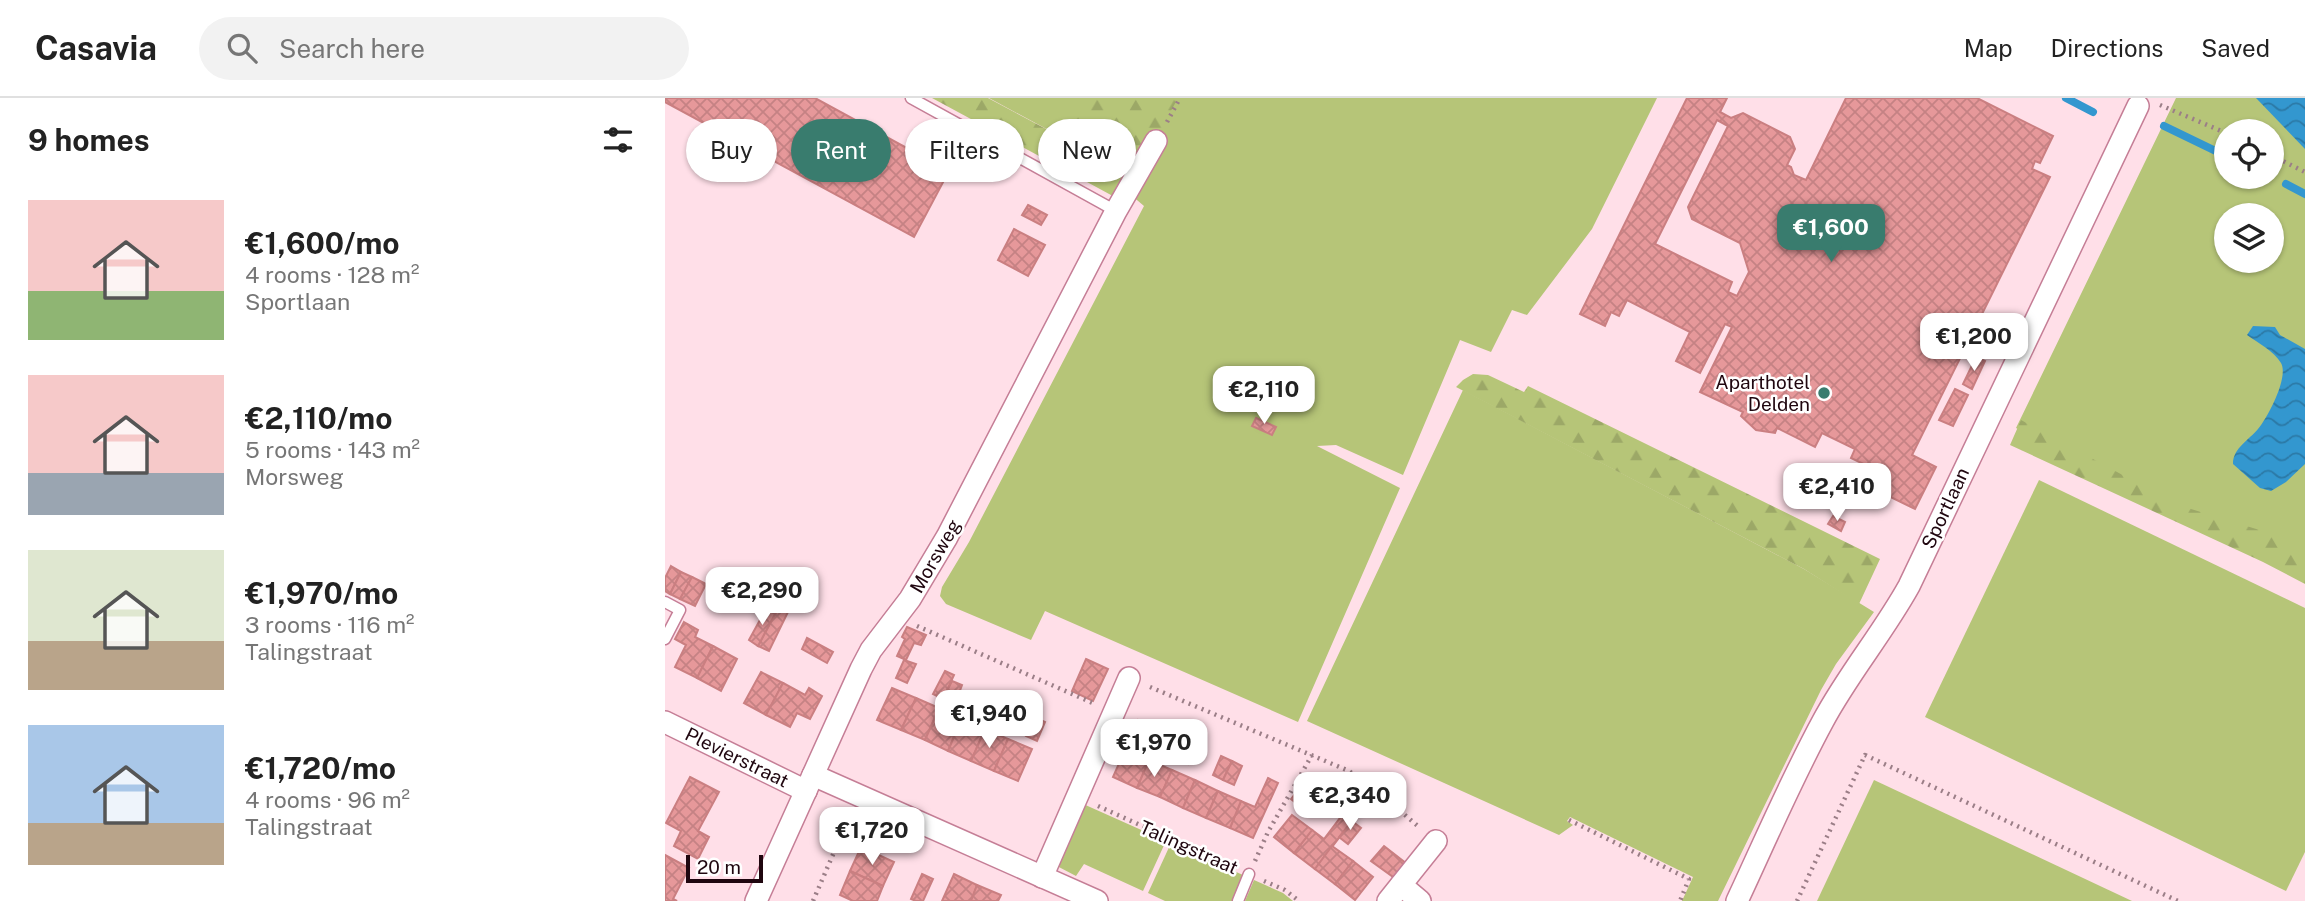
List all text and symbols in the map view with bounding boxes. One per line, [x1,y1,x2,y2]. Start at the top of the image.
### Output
search box [199,17,689,80]
text: Casavia [35,29,157,67]
icon: search [223,29,261,67]
text: Search here [279,33,425,64]
text: Map [1964,34,2013,62]
text: Directions [2051,34,2163,62]
text: Saved [2201,34,2270,62]
chip: Buy [686,119,777,182]
chip: Rent [791,119,891,182]
chip: Filters [905,119,1024,182]
chip: New [1038,119,1136,182]
map controls [2214,119,2284,273]
button: locate [2214,119,2284,189]
icon: filters [599,121,637,159]
text: 9 homes [28,122,150,158]
button: layers [2214,203,2284,273]
pin: €1,600 [1774,204,1888,264]
text: €1,600 [1793,213,1869,240]
text: €1,600/mo [245,225,400,261]
icon: home [84,228,168,312]
text: 4 rooms · 128 m² [245,261,419,288]
text: Sportlaan [245,288,350,315]
pin: €1,200 [1917,314,2031,373]
text: €1,200 [1936,322,2012,349]
pin: €2,110 [1207,366,1321,426]
place label: Aparthotel Delden [1715,371,1810,415]
text: €2,110 [1229,375,1299,402]
marker: Aparthotel Delden [1816,385,1832,401]
text: €2,110/mo [245,400,392,436]
icon: home [84,403,168,487]
text: 5 rooms · 143 m² [245,436,420,463]
text: Morsweg [245,463,344,490]
pin: €2,410 [1780,464,1894,523]
street label: Sportlaan [1917,464,1973,552]
text: €2,410 [1799,472,1875,499]
street label: Morsweg [905,515,965,597]
pin: €2,290 [705,568,819,627]
text: €1,970/mo [245,575,398,611]
text: €2,290 [722,576,802,603]
icon: home [84,578,168,662]
text: 3 rooms · 116 m² [245,611,415,638]
text: Talingstraat [245,638,373,665]
pin: €1,940 [932,690,1046,750]
text: €1,940 [951,699,1027,726]
pin: €1,970 [1097,720,1211,779]
street label: Plevierstraat [682,723,792,791]
text: €1,970 [1117,728,1191,755]
text: €1,720/mo [245,750,396,786]
icon: home [84,753,168,837]
pin: €2,340 [1293,772,1407,832]
text: €2,340 [1309,781,1391,808]
text: 4 rooms · 96 m² [245,786,410,813]
pin: €1,720 [815,808,929,867]
text: Talingstraat [245,813,373,840]
text: €1,720 [835,816,909,843]
street label: Talingstraat [1136,816,1242,878]
scale bar [686,852,763,884]
text: 20 m [697,856,741,878]

